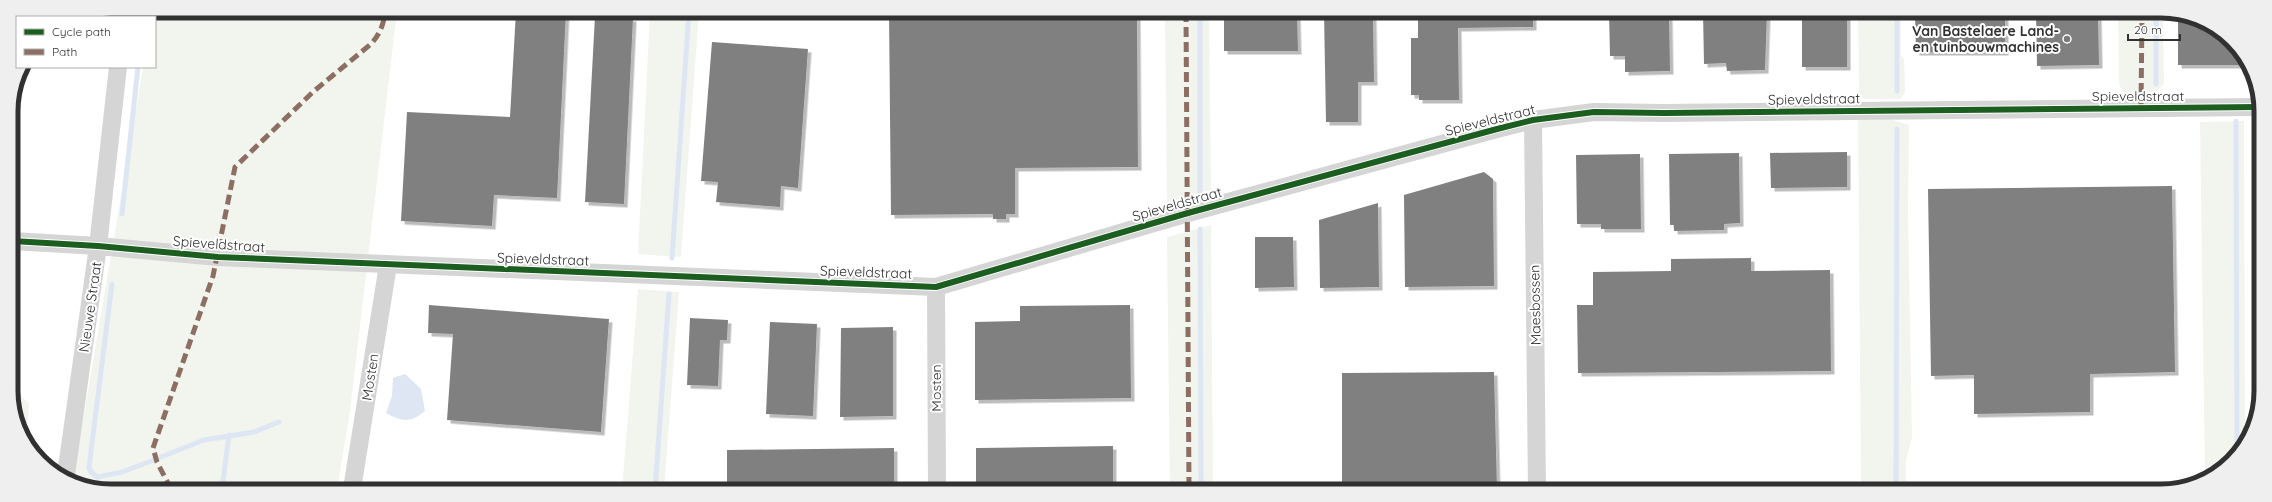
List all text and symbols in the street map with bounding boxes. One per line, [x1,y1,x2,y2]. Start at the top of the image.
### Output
legend [16,16,156,68]
scale bar [2128,16,2180,42]
place label: Van Bastelaere Land- en tuinbouwmachines [1912,22,2059,56]
text: 20 m [2134,22,2162,37]
text: Cycle path [52,24,111,39]
marker: Van Bastelaere Land- en tuinbouwmachines [2062,34,2072,44]
text: Path [52,44,77,59]
street label: Spieveldstraat [2092,87,2184,105]
street label: Spieveldstraat [1768,89,1861,109]
street label: Spieveldstraat [1443,100,1537,140]
street label: Spieveldstraat [1130,183,1224,225]
street label: Spieveldstraat [172,232,266,256]
street label: Spieveldstraat [497,248,590,270]
street label: Nieuwe Straat [75,260,105,353]
street label: Spieveldstraat [820,261,913,283]
street label: Maesbossen [1525,265,1545,345]
street label: Mosten [357,352,383,402]
street label: Mosten [927,364,945,412]

